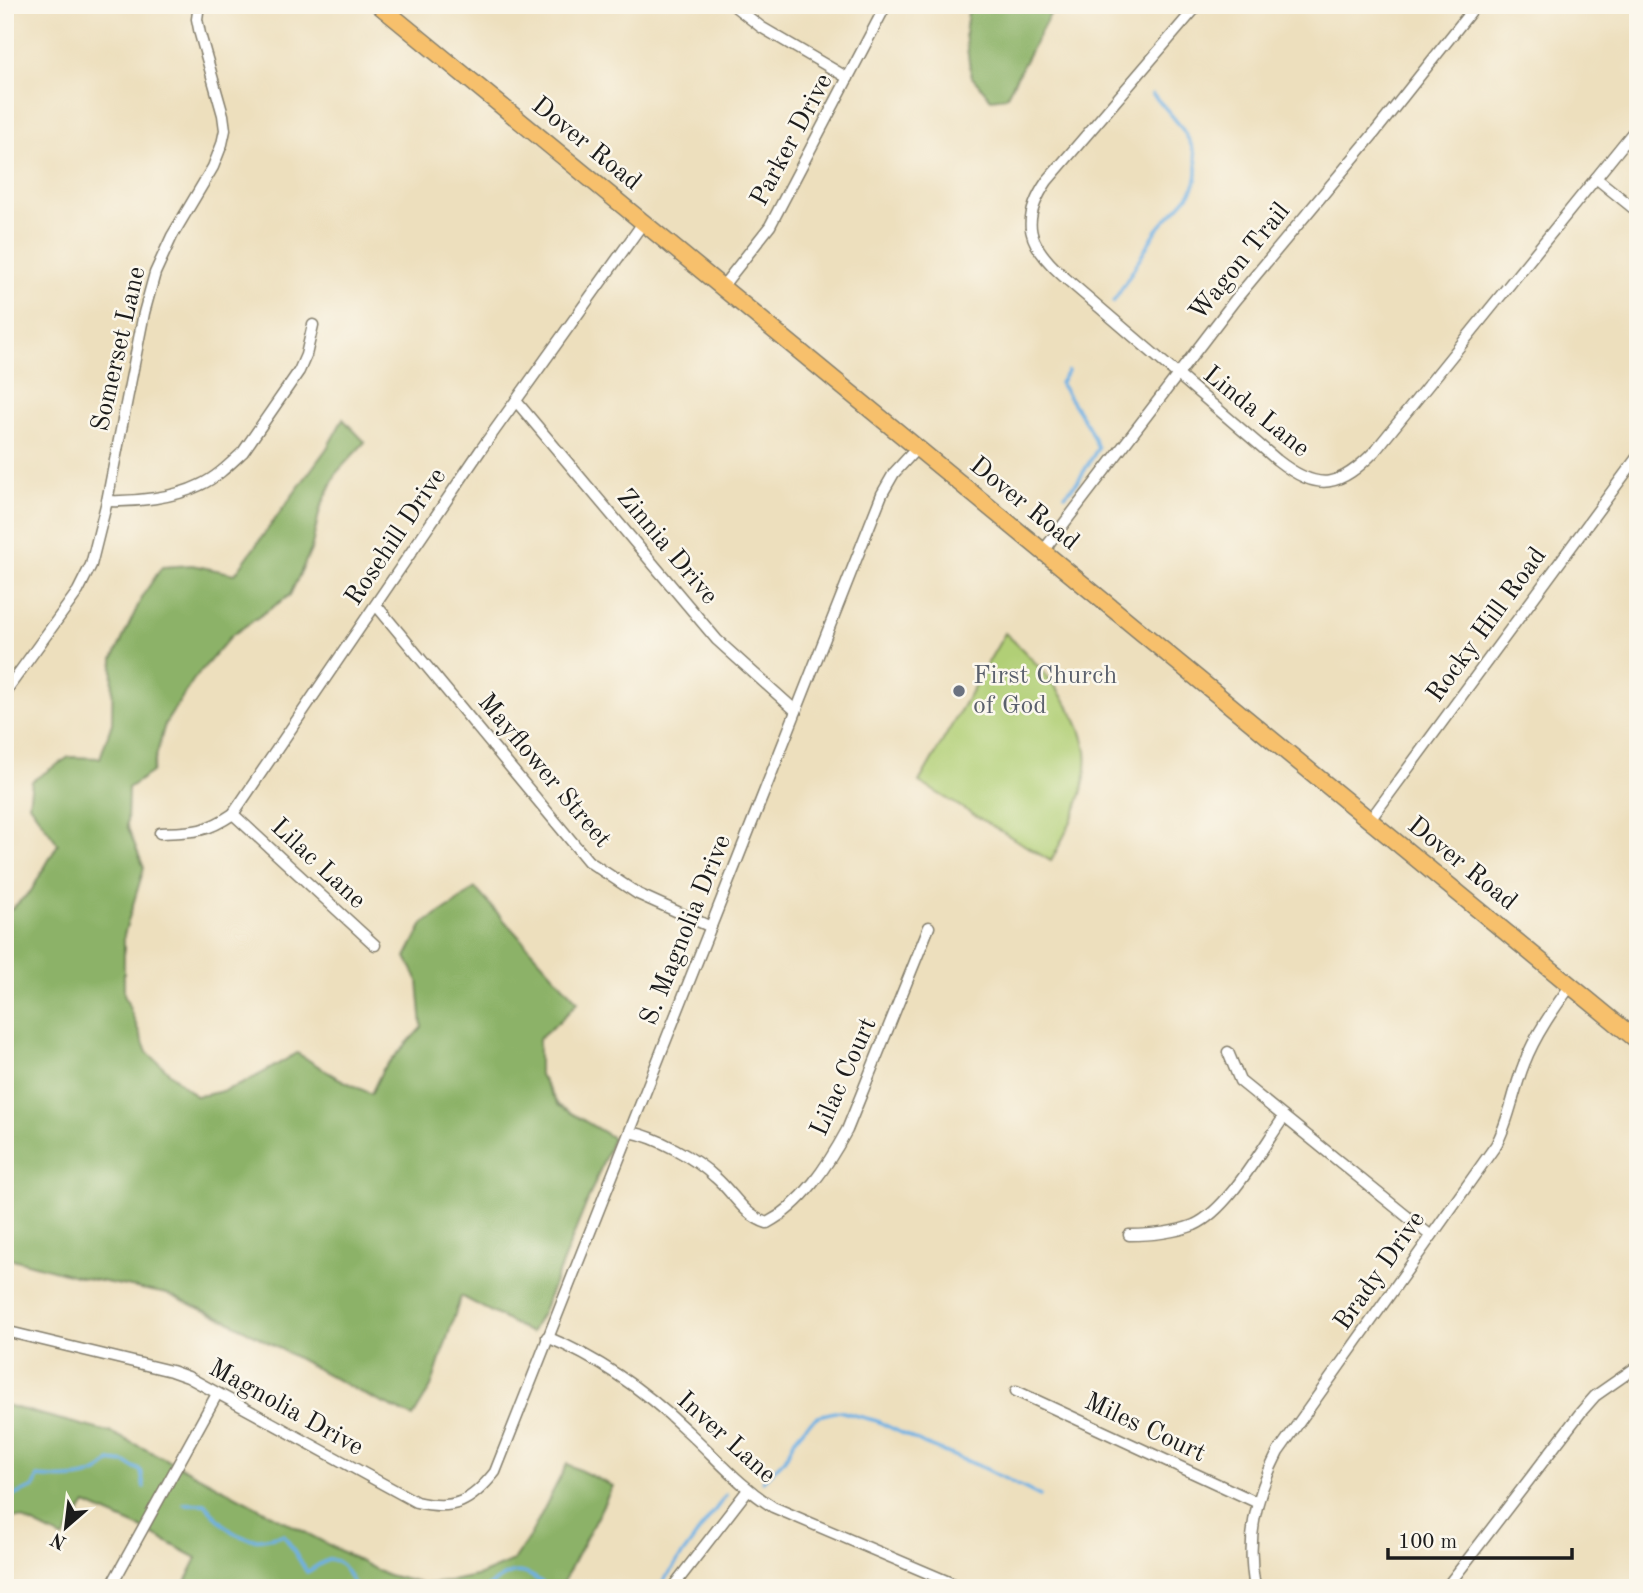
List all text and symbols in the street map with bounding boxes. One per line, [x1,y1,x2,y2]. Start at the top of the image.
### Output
street label: Parker Drive [746,69,838,211]
street label: Dover Road [526,92,646,196]
street label: Wagon Trail [1185,198,1295,326]
street label: Somerset Lane [87,264,151,434]
street label: Linda Lane [1198,361,1314,463]
street label: Dover Road [964,452,1084,556]
street label: Rosehill Drive [341,464,451,610]
street label: Zinnia Drive [612,484,722,610]
street label: Rocky Hill Road [1422,543,1552,707]
place label: First Church of God [973,663,1118,719]
marker: First Church of God [951,683,967,699]
street label: Mayflower Street [472,689,616,853]
street label: Dover Road [1402,812,1522,916]
street label: Lilac Lane [266,814,370,914]
street label: S. Magnolia Drive [636,831,736,1029]
street label: Lilac Court [806,1014,882,1140]
street label: Brady Drive [1330,1207,1430,1335]
street label: Magnolia Drive [204,1355,368,1461]
street label: Inver Lane [672,1387,780,1489]
street label: Miles Court [1080,1389,1210,1467]
north arrow [32,1492,102,1562]
scale bar [1388,1516,1571,1560]
text: N [48,1528,70,1552]
text: 100 m [1398,1532,1457,1553]

